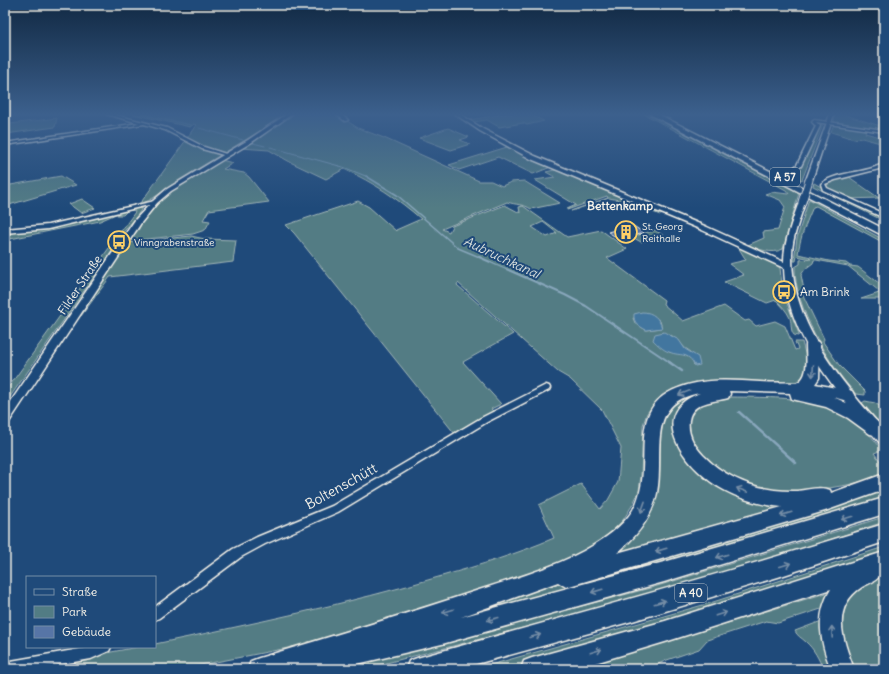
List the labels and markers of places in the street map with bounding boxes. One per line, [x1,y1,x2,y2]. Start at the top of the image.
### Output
building icon: St. Georg Reithalle [613,219,639,245]
place label: St. Georg Reithalle [642,220,683,245]
bus stop icon: Vinngrabenstraße [106,229,132,255]
place label: Vinngrabenstraße [134,236,214,249]
bus stop icon: Am Brink [771,279,797,305]
place label: Am Brink [800,284,850,299]

